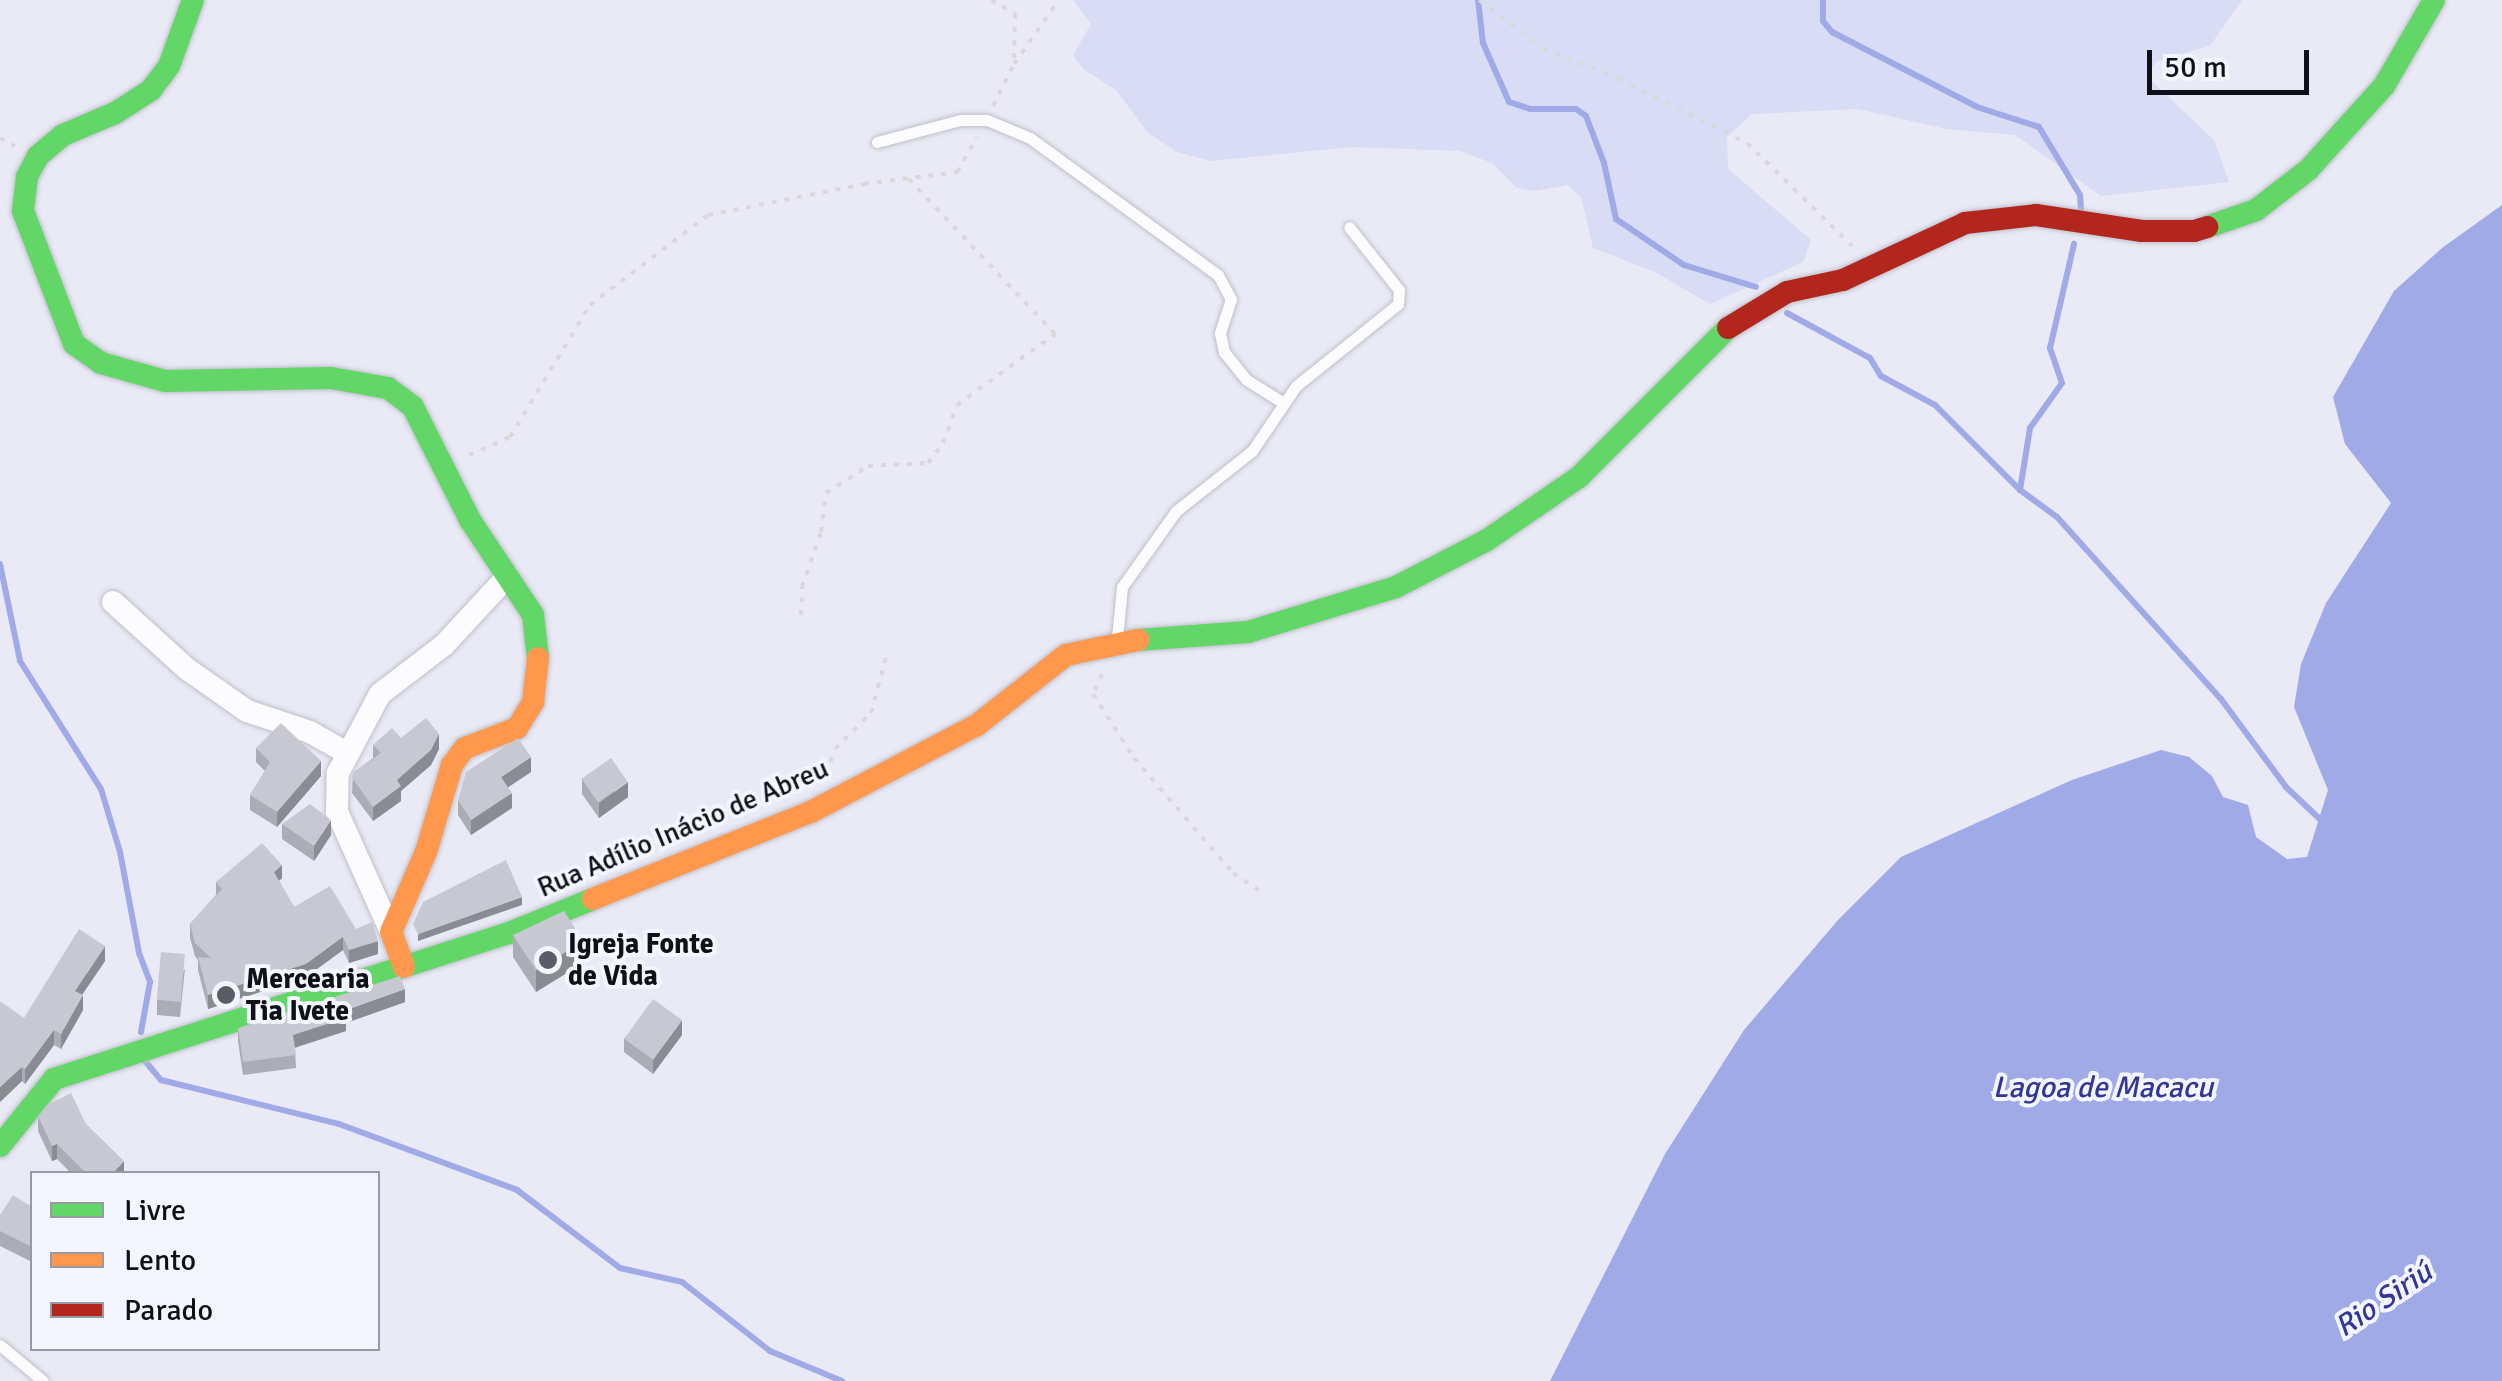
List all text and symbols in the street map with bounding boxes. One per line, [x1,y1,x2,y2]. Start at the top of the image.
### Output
scale bar [2152,30,2314,92]
text: 50 m [2164,49,2227,86]
street label: Rua Adílio Inácio de Abreu [532,751,834,905]
place label: Igreja Fonte de Vida [568,927,714,993]
marker: Igreja Fonte de Vida [537,949,559,971]
place label: Mercearia Tia Ivete [246,962,370,1028]
marker: Mercearia Tia Ivete [215,984,237,1006]
water label: Lagoa de Macacu [1993,1070,2213,1106]
legend [30,1171,380,1351]
text: Livre [124,1192,186,1229]
text: Lento [124,1242,196,1279]
water label: Rio Siriú [2329,1255,2439,1345]
text: Parado [124,1292,213,1329]

